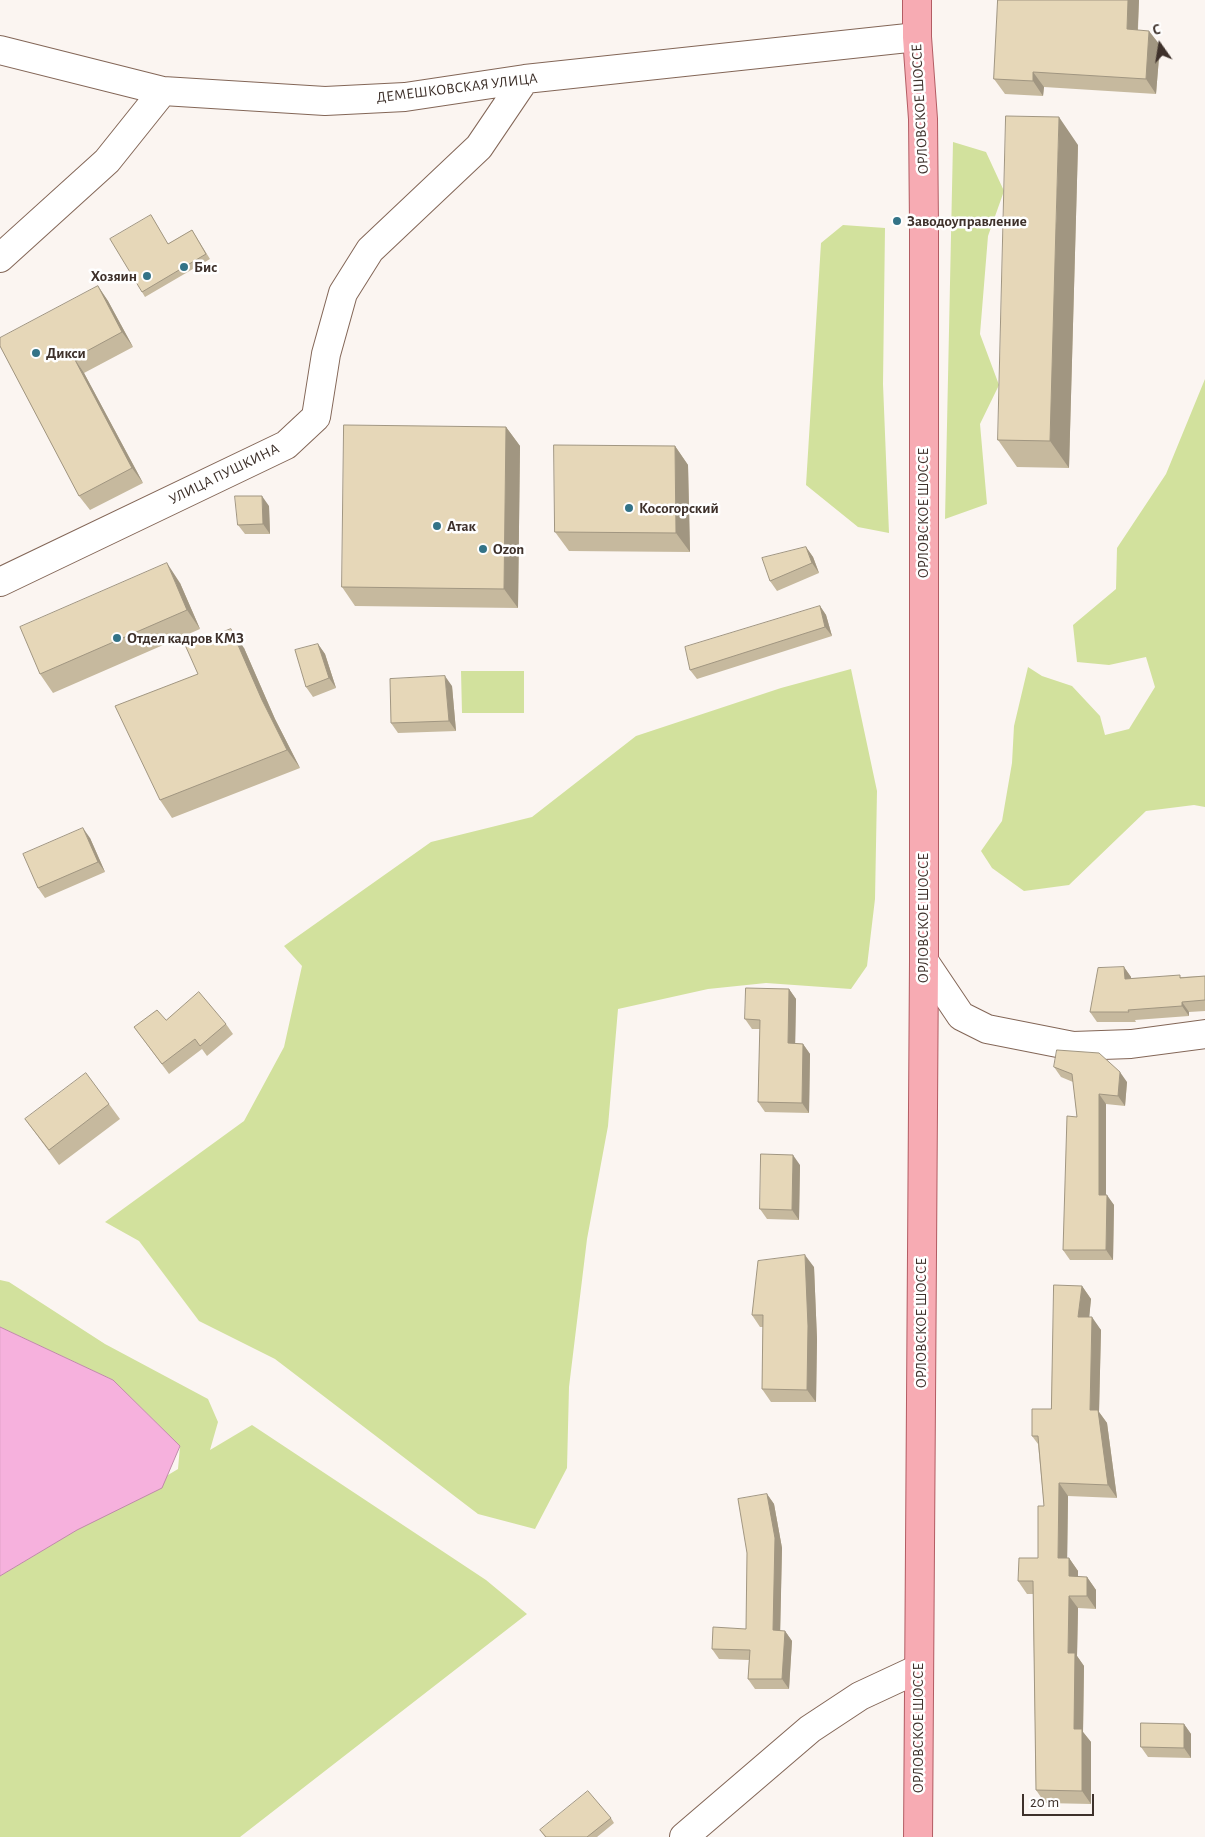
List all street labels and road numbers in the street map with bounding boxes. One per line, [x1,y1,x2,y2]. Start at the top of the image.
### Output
street label: ОРЛОВСКОЕ ШОССЕ [908,43,932,175]
street label: ДЕМЕШКОВСКАЯ УЛИЦА [375,69,539,107]
street label: УЛИЦА ПУШКИНА [166,440,282,508]
street label: ОРЛОВСКОЕ ШОССЕ [914,448,932,578]
street label: ОРЛОВСКОЕ ШОССЕ [914,853,932,983]
street label: ОРЛОВСКОЕ ШОССЕ [912,1258,930,1388]
street label: ОРЛОВСКОЕ ШОССЕ [909,1663,927,1793]

